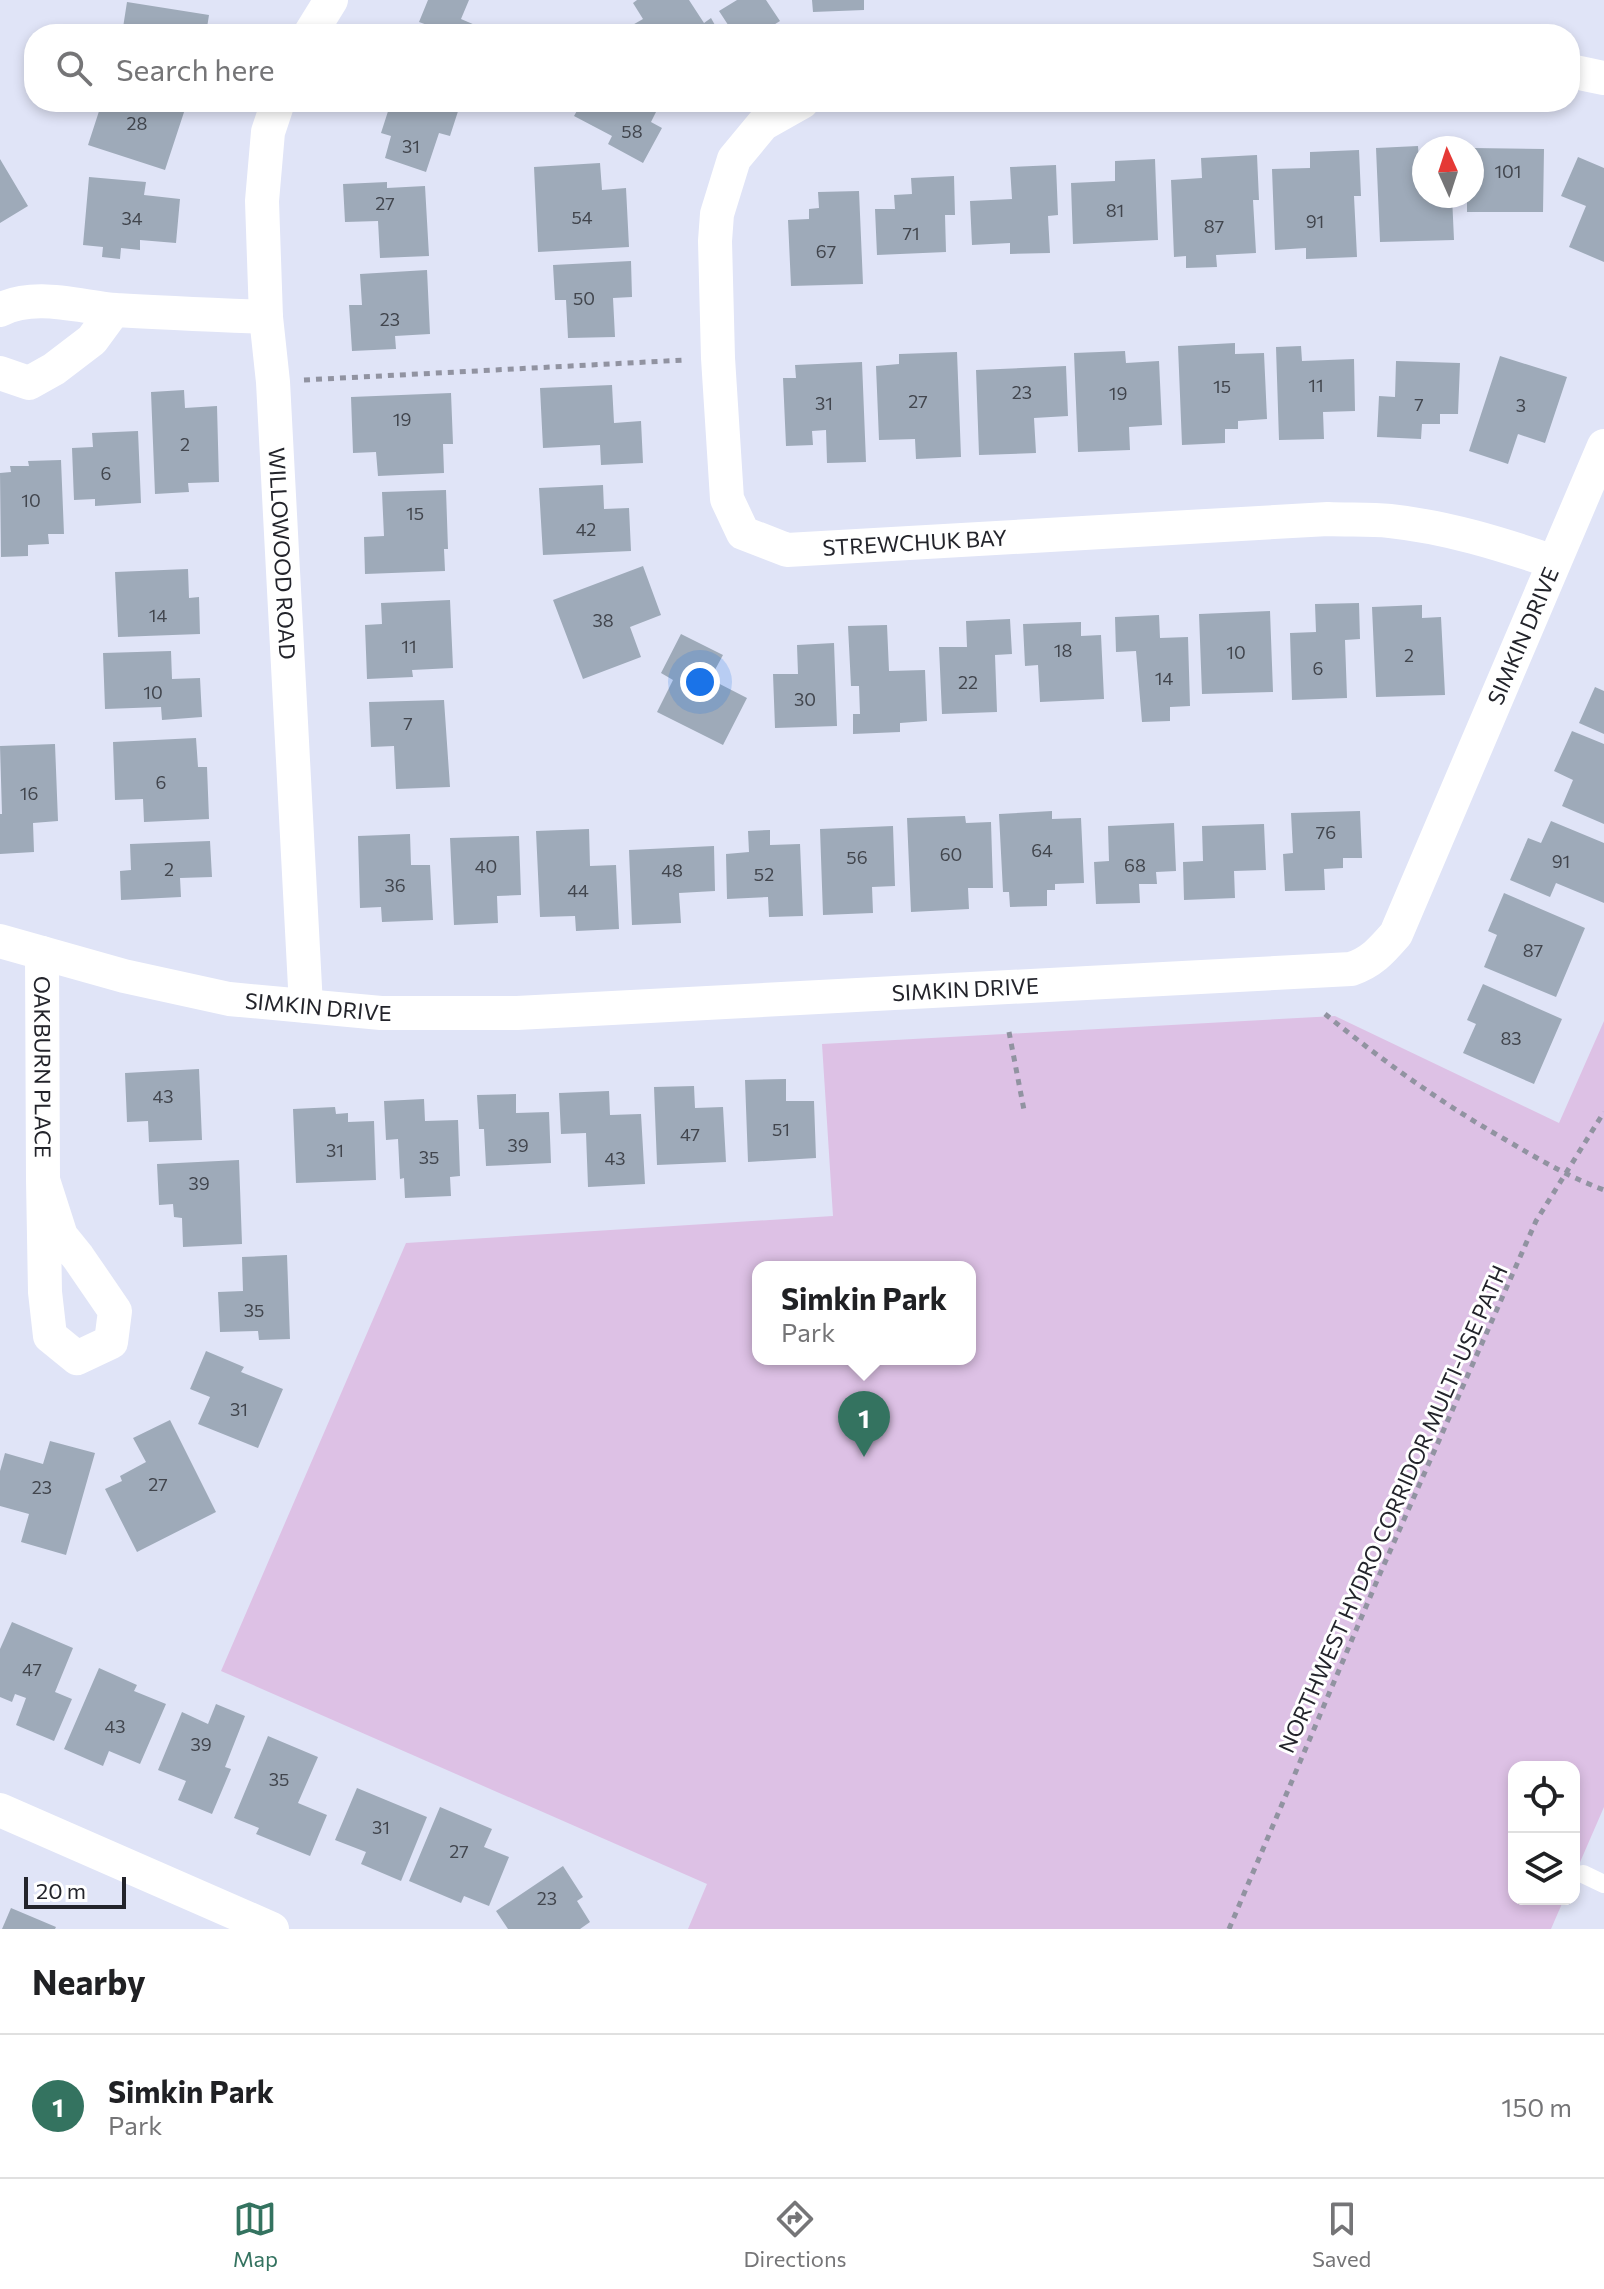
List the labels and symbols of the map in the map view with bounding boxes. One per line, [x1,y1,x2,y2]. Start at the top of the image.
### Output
house number: 28 [127,112,148,134]
house number: 58 [621,120,643,142]
house number: 31 [402,135,420,157]
north arrow [1412,136,1484,208]
house number: 101 [1494,160,1522,182]
house number: 27 [375,192,395,214]
house number: 81 [1106,199,1124,221]
house number: 54 [571,206,593,228]
house number: 34 [121,207,143,229]
house number: 91 [1306,210,1324,232]
house number: 87 [1204,215,1224,237]
house number: 71 [902,222,920,244]
house number: 67 [816,240,836,262]
house number: 50 [573,287,595,309]
house number: 23 [380,308,400,330]
house number: 11 [1308,374,1324,396]
house number: 15 [1213,375,1231,397]
house number: 23 [1012,381,1032,403]
house number: 19 [1109,382,1127,404]
house number: 27 [908,390,928,412]
house number: 31 [815,392,833,414]
house number: 7 [1414,393,1424,415]
house number: 3 [1516,394,1526,416]
house number: 19 [393,408,411,430]
house number: 2 [180,433,190,455]
street label: WILLOWOOD ROAD [263,447,302,660]
house number: 6 [101,462,111,484]
house number: 10 [21,489,41,511]
house number: 15 [406,502,424,524]
house number: 42 [576,518,596,540]
street label: STREWCHUK BAY [822,523,1008,561]
street label: SIMKIN DRIVE [1481,563,1564,709]
house number: 14 [149,604,167,626]
house number: 38 [592,609,614,631]
house number: 11 [401,635,417,657]
house number: 18 [1054,639,1072,661]
house number: 10 [1226,641,1246,663]
house number: 2 [1404,644,1414,666]
house number: 6 [1313,657,1323,679]
your location [680,662,720,702]
house number: 14 [1155,667,1173,689]
house number: 22 [958,671,978,693]
house number: 10 [143,681,163,703]
house number: 30 [794,688,816,710]
house number: 7 [403,712,413,734]
house number: 6 [156,771,166,793]
house number: 16 [20,782,38,804]
house number: 76 [1316,821,1336,843]
house number: 64 [1031,839,1053,861]
house number: 60 [940,843,962,865]
house number: 56 [846,846,868,868]
house number: 91 [1552,850,1570,872]
house number: 68 [1124,854,1146,876]
house number: 40 [475,855,497,877]
house number: 2 [164,858,174,880]
house number: 48 [661,859,683,881]
house number: 52 [754,863,774,885]
house number: 36 [384,874,406,896]
house number: 44 [567,879,589,901]
house number: 87 [1523,939,1543,961]
street label: SIMKIN DRIVE [891,971,1040,1006]
street label: OAKBURN PLACE [29,976,57,1158]
street label: SIMKIN DRIVE [244,987,392,1026]
house number: 83 [1500,1027,1522,1049]
house number: 43 [152,1085,174,1107]
house number: 51 [772,1118,790,1140]
house number: 47 [680,1123,700,1145]
house number: 39 [507,1134,529,1156]
house number: 31 [326,1139,344,1161]
house number: 35 [419,1146,439,1168]
house number: 43 [604,1147,626,1169]
house number: 39 [188,1172,210,1194]
street label: NORTHWEST HYDRO CORRIDOR MULTI-USE PATH [1272,1261,1513,1757]
house number: 35 [244,1299,264,1321]
pin: 1 [838,1391,890,1457]
house number: 31 [230,1398,248,1420]
house number: 27 [148,1473,168,1495]
house number: 23 [32,1476,52,1498]
house number: 47 [22,1658,42,1680]
house number: 43 [104,1715,126,1737]
house number: 39 [190,1733,212,1755]
house number: 35 [269,1768,289,1790]
house number: 31 [372,1816,390,1838]
house number: 27 [449,1840,469,1862]
scale bar [24,1873,126,1909]
house number: 23 [537,1887,557,1909]

